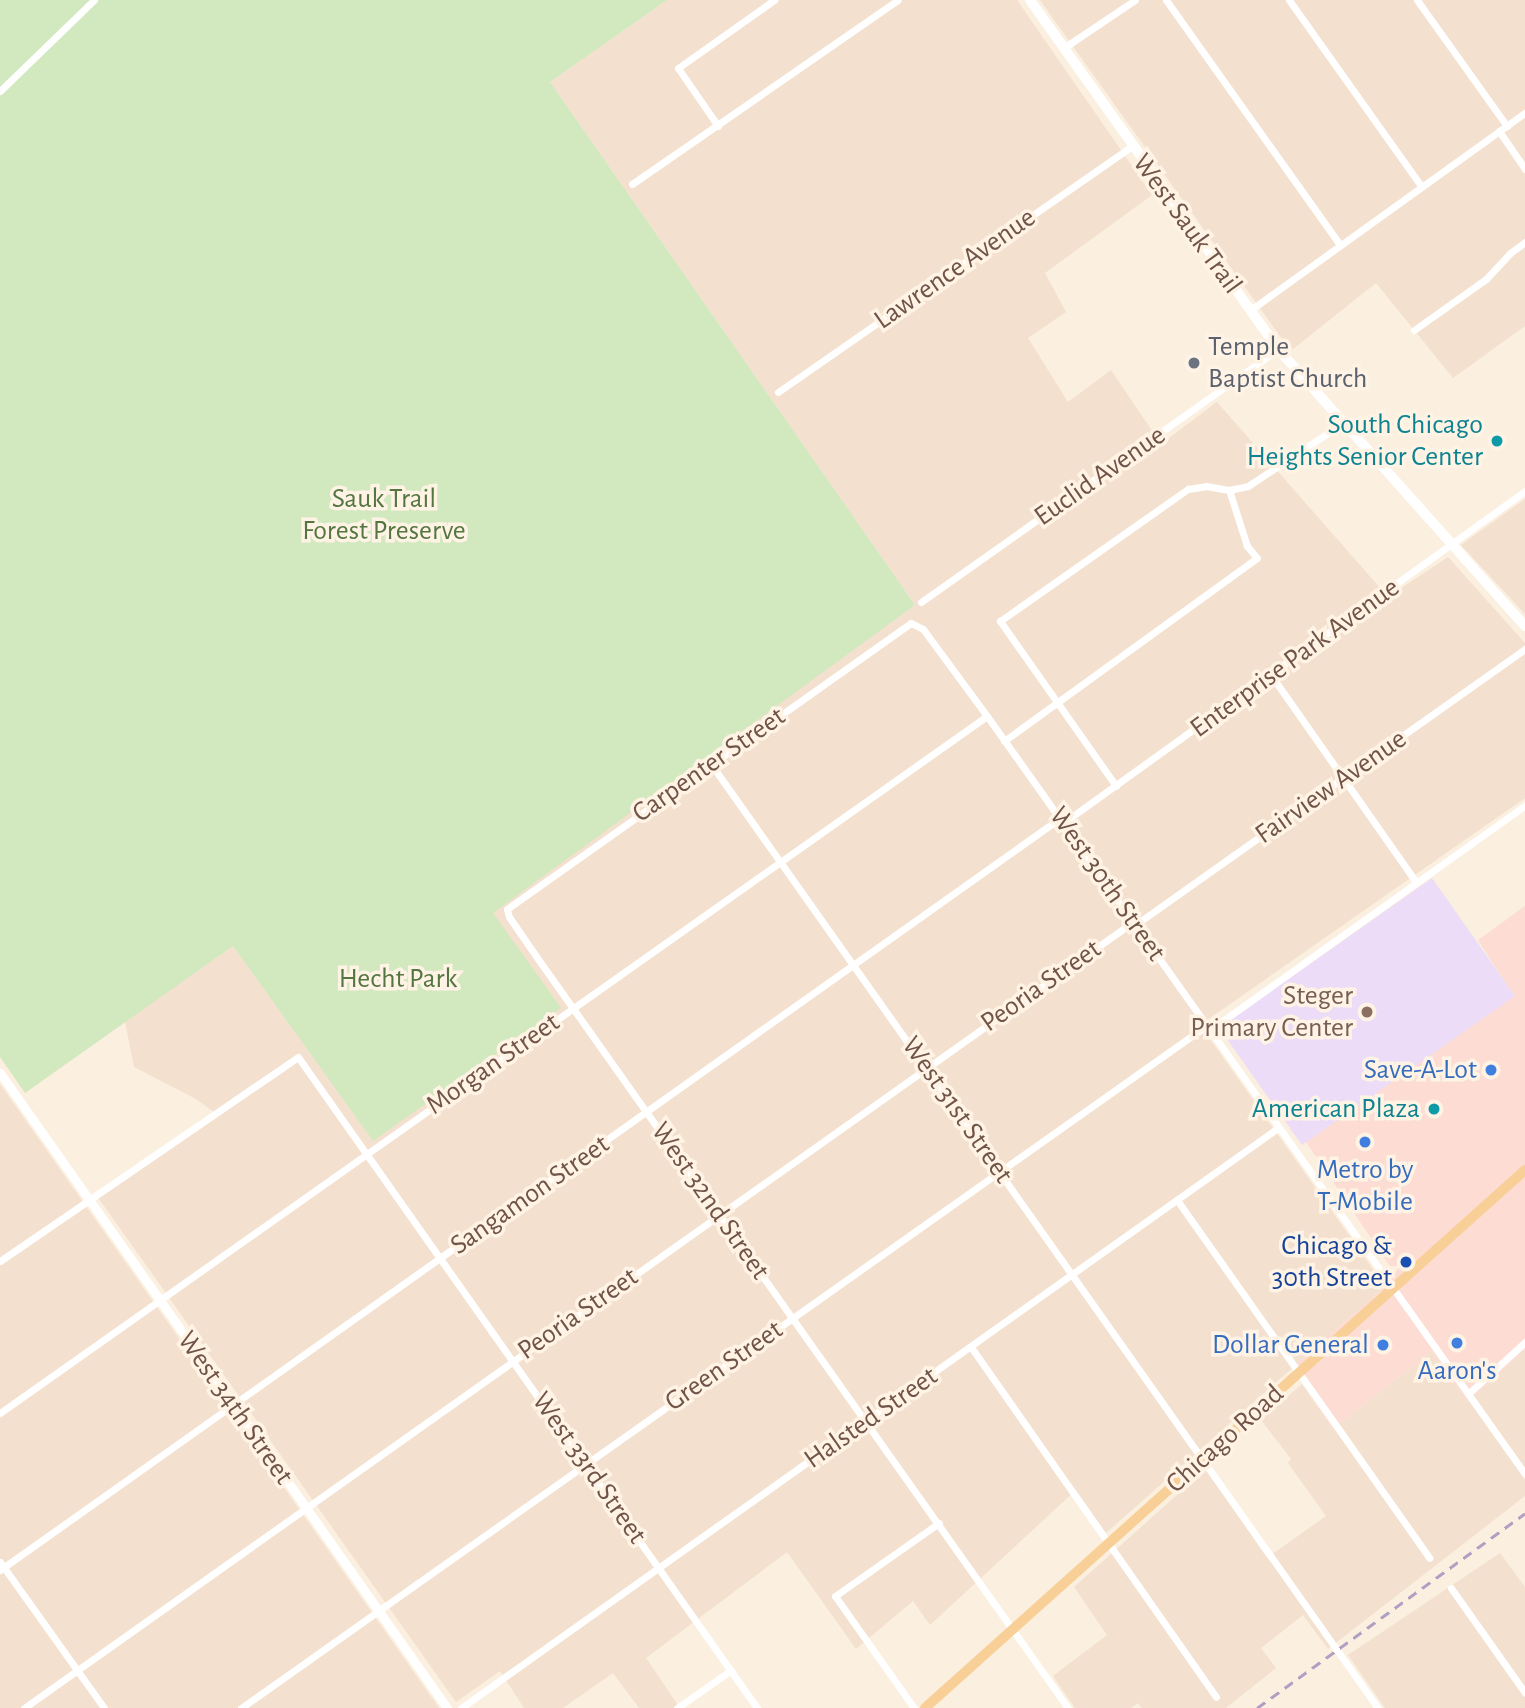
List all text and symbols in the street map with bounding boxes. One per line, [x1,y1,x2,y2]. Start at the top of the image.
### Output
street label: West Sauk Trail [1125,147,1249,301]
street label: Lawrence Avenue [868,201,1042,337]
place label: Temple Baptist Church [1208,330,1367,396]
marker: Temple Baptist Church [1186,355,1202,371]
place label: South Chicago Heights Senior Center [1247,408,1483,474]
street label: Euclid Avenue [1028,419,1172,533]
marker: South Chicago Heights Senior Center [1489,433,1505,449]
park label: Sauk Trail Forest Preserve [302,482,466,548]
street label: Enterprise Park Avenue [1184,571,1406,745]
street label: Carpenter Street [626,700,792,830]
street label: Fairview Avenue [1249,722,1413,852]
street label: West 30th Street [1041,800,1173,968]
street label: Peoria Street [974,932,1108,1040]
park label: Hecht Park [339,962,457,996]
place label: Steger Primary Center [1190,979,1353,1045]
marker: Steger Primary Center [1359,1004,1375,1020]
street label: Morgan Street [420,1006,566,1122]
street label: West 31st Street [894,1030,1020,1190]
place label: Save-A-Lot [1364,1053,1477,1087]
marker: Save-A-Lot [1483,1062,1499,1078]
place label: American Plaza [1252,1092,1420,1126]
marker: American Plaza [1426,1101,1442,1117]
street label: West 32nd Street [643,1116,777,1286]
street label: Sangamon Street [444,1128,616,1262]
marker: Metro by T-Mobile [1357,1134,1373,1150]
place label: Metro by T-Mobile [1317,1153,1413,1219]
place label: Chicago & 30th Street [1272,1229,1392,1295]
marker: Chicago & 30th Street [1398,1254,1414,1270]
street label: Peoria Street [511,1260,645,1368]
street label: Green Street [659,1313,789,1419]
street label: West 34th Street [170,1325,300,1491]
place label: Dollar General [1212,1328,1369,1362]
marker: Aaron's [1449,1335,1465,1351]
marker: Dollar General [1375,1337,1391,1353]
place label: Aaron's [1418,1354,1496,1388]
street label: Halsted Street [798,1360,944,1476]
street label: Chicago Road [1159,1377,1291,1501]
street label: West 33rd Street [524,1386,654,1550]

